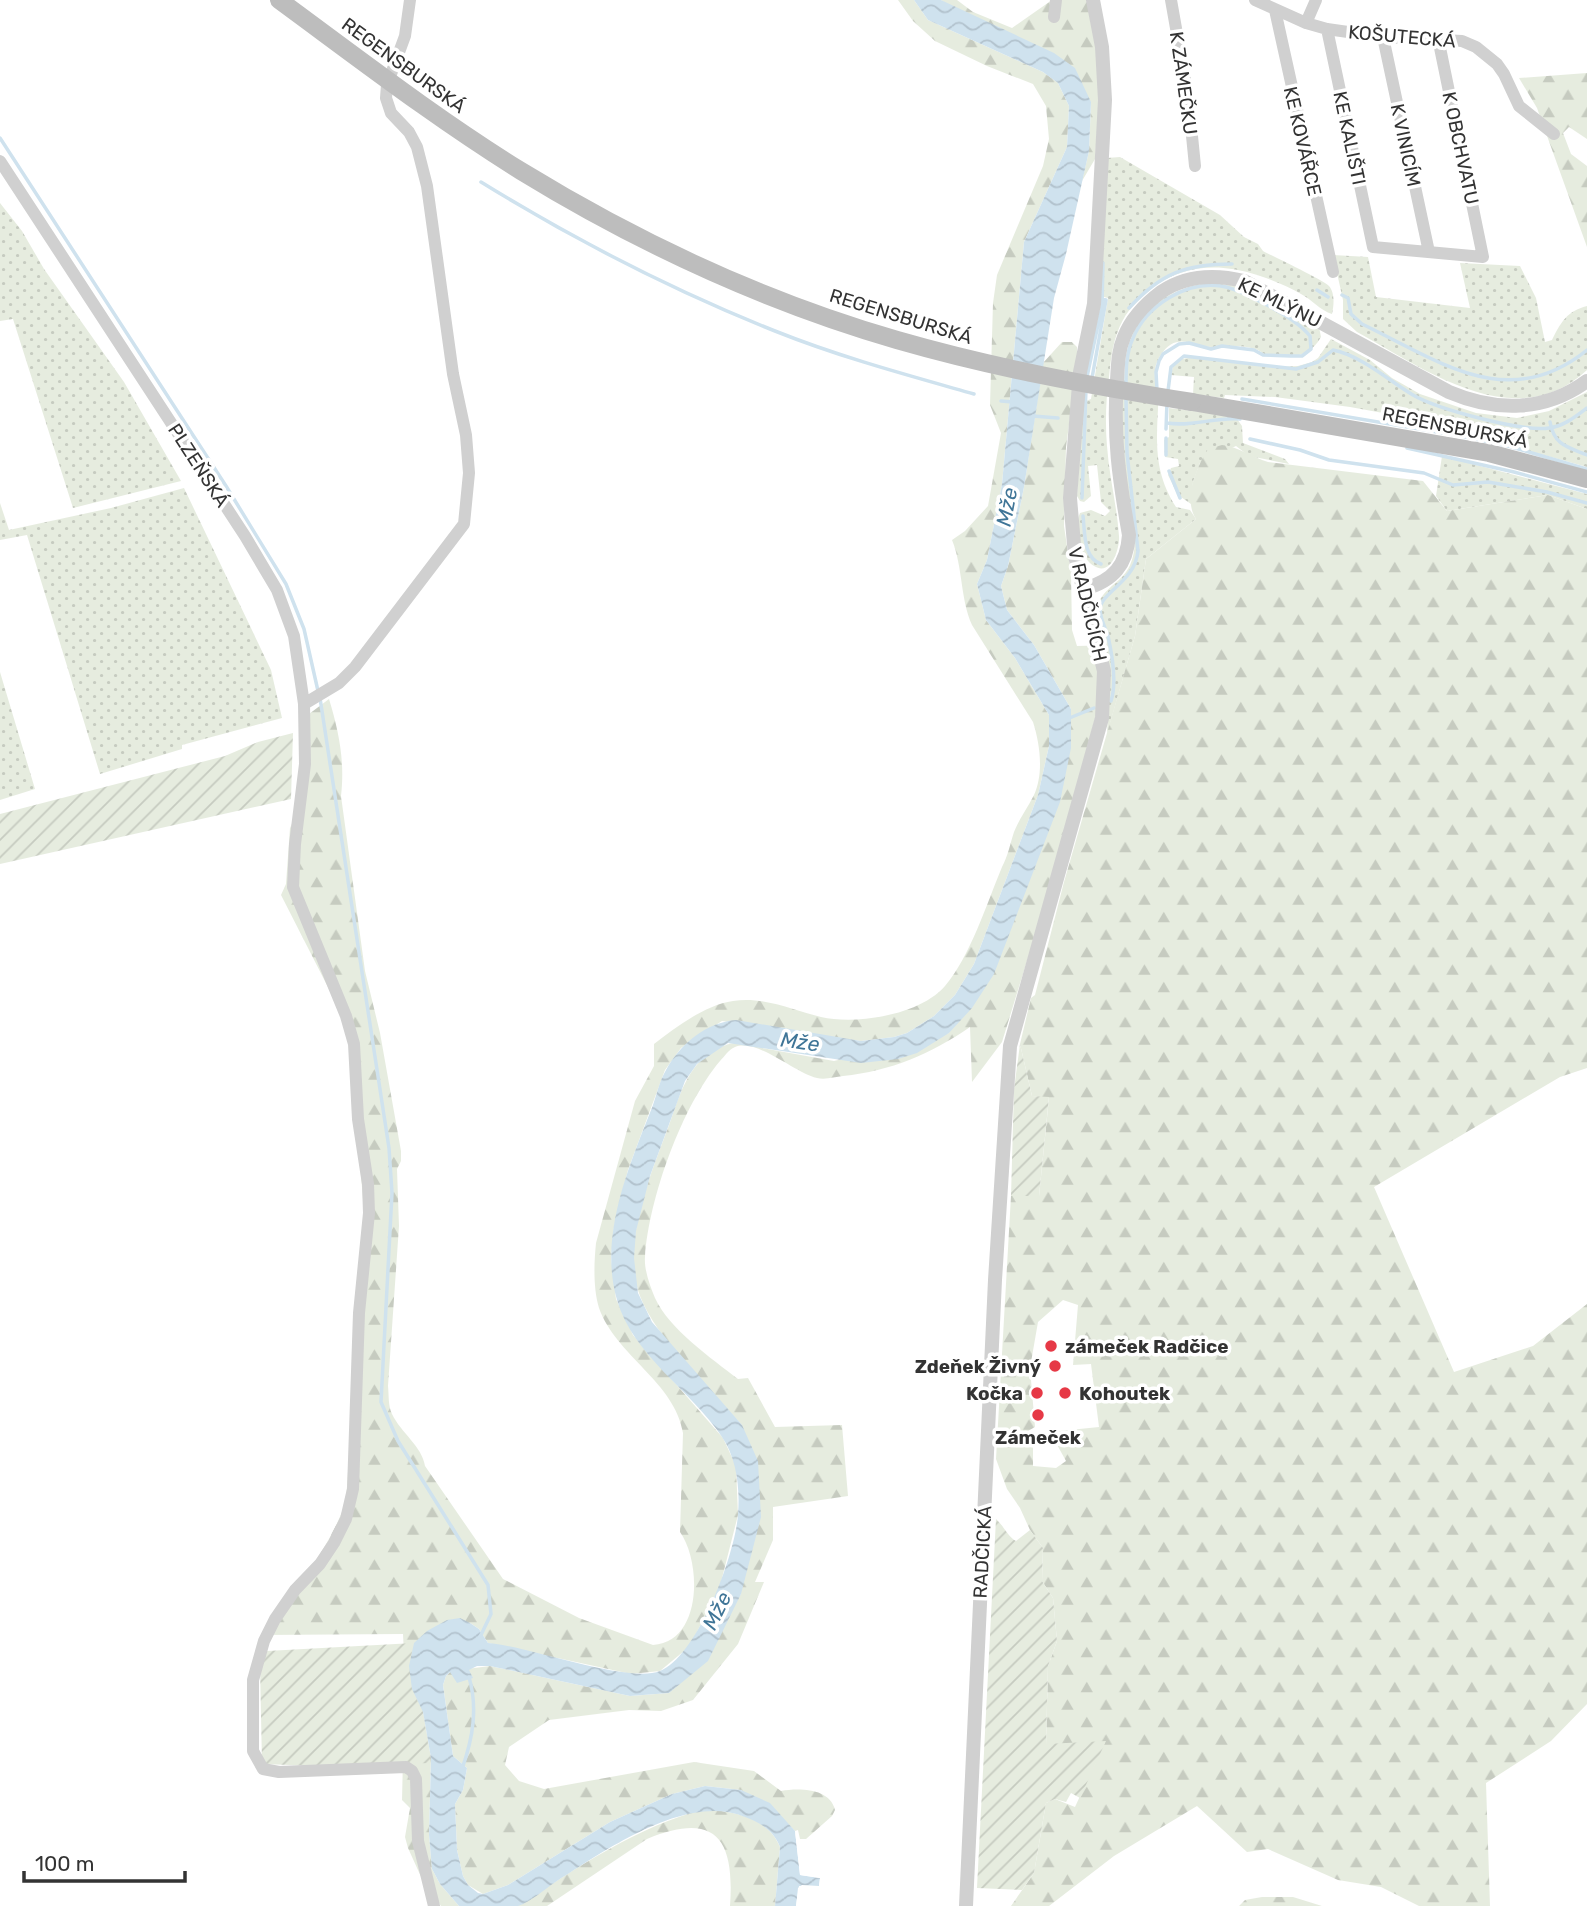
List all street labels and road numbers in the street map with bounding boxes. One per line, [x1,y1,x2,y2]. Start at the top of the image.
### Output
street label: REGENSBURSKÁ [337,13,470,118]
street label: KOŠUTECKÁ [1347,20,1457,53]
street label: K ZÁMEČKU [1165,30,1202,136]
street label: KE KOVÁŘCE [1279,84,1326,198]
street label: KE KALIŠTI [1328,89,1371,187]
street label: K OBCHVATU [1437,90,1484,207]
street label: K VINICÍM [1385,101,1426,189]
street label: KE MLÝNU [1234,272,1325,333]
street label: REGENSBURSKÁ [827,284,975,349]
street label: REGENSBURSKÁ [1380,402,1530,453]
street label: PLZEŇSKÁ [163,419,234,512]
street label: V RADČICÍCH [1063,545,1112,664]
street label: RADČICKÁ [969,1505,996,1599]

